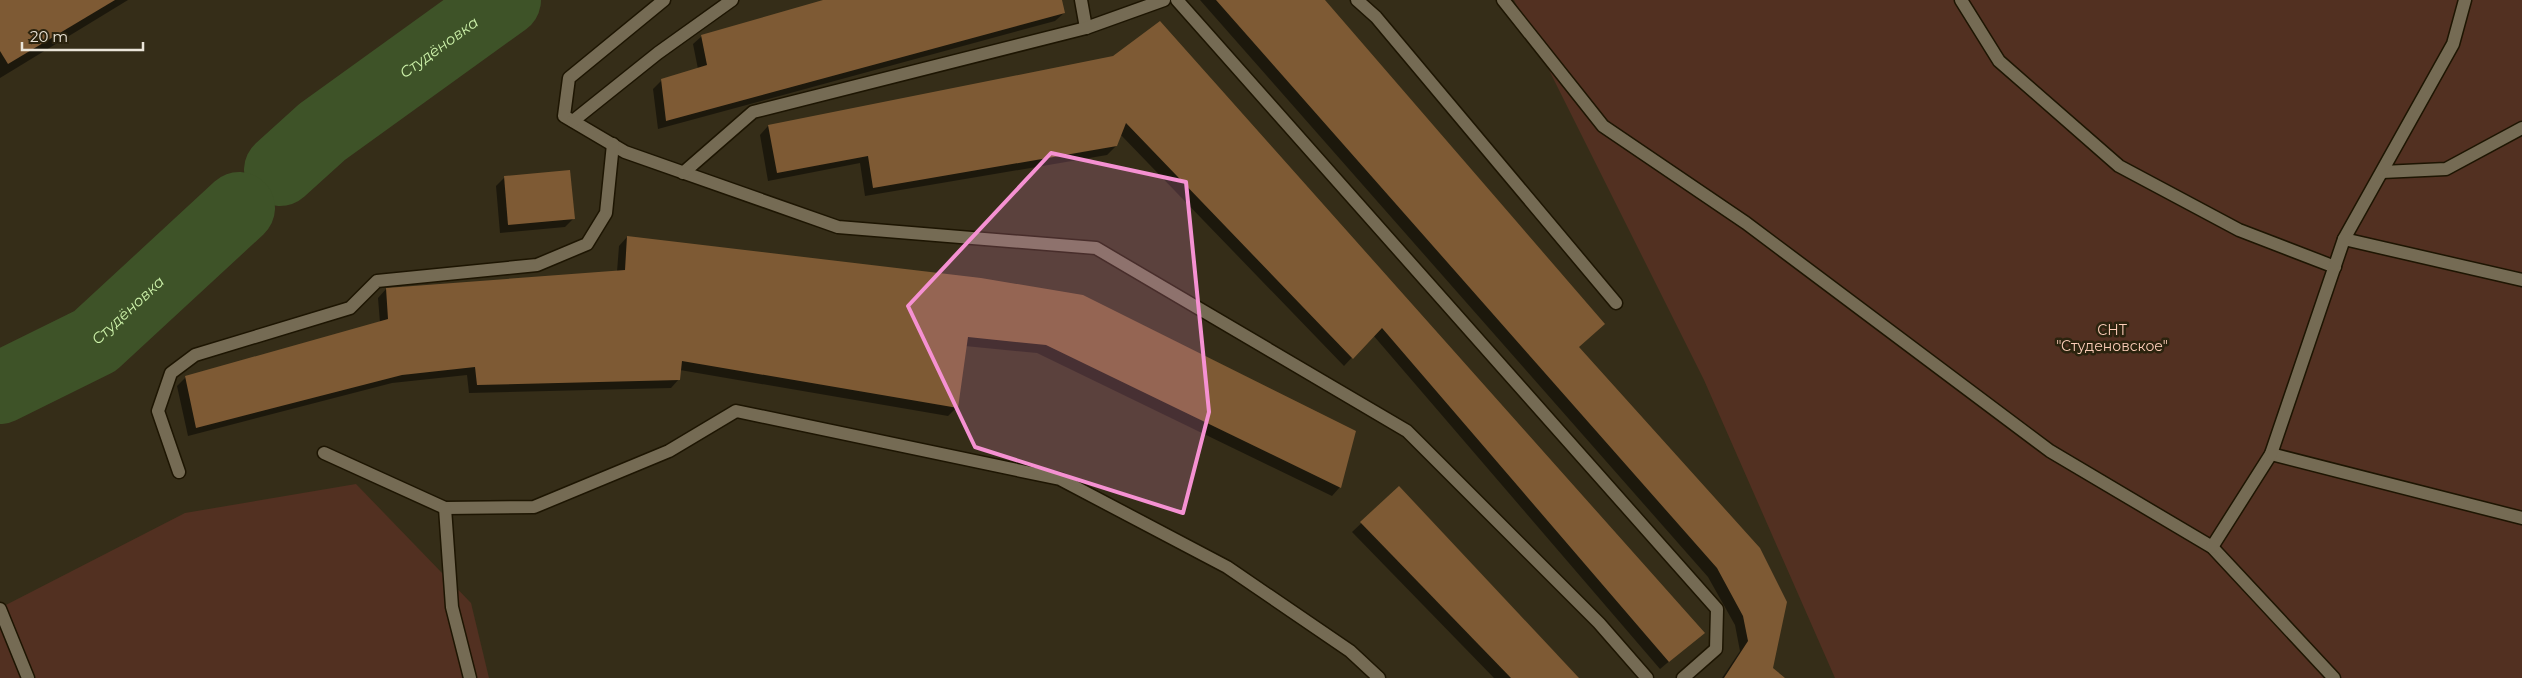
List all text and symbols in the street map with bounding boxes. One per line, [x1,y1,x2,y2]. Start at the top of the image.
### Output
water label: Студёновка [396,12,482,82]
scale bar [22,20,144,52]
text: 20 m [30,27,68,46]
water label: Студёновка [87,272,168,348]
park label: СНТ "Студеновское" [2056,321,2168,355]

